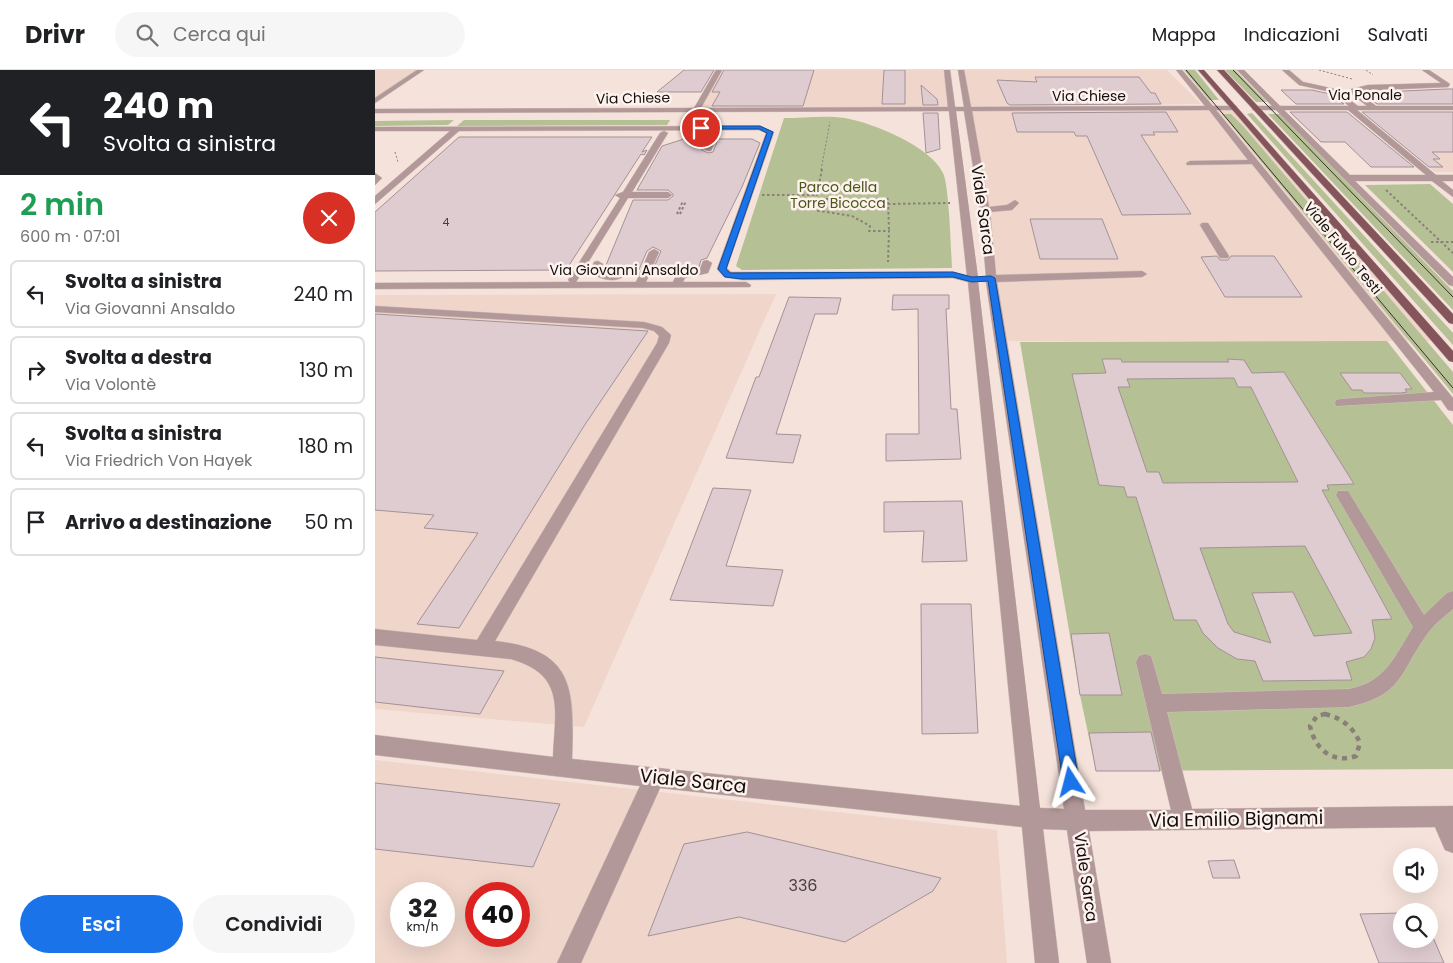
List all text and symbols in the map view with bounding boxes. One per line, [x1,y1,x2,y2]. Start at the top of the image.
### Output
search box [115,12,465,57]
text: Drivr [25,18,85,51]
icon: search [133,21,161,49]
text: Cerca qui [173,21,266,48]
text: Mappa [1152,22,1216,47]
text: Indicazioni [1244,22,1340,47]
text: Salvati [1368,22,1428,47]
text: 240 m [103,81,214,130]
street label: Via Ponale [1328,85,1402,105]
street label: Via Chiese [1052,86,1126,106]
street label: Via Chiese [596,87,670,109]
icon: left [20,90,85,155]
pin [680,107,722,149]
icon: arrive [687,114,715,142]
text: Svolta a sinistra [103,128,276,159]
street label: Viale Sarca [965,164,1001,256]
park label: Parco della Torre Bicocca [790,177,886,213]
text: 2 min [20,183,104,226]
button: close [303,192,355,244]
street label: Viale Fulvio Testi [1299,197,1387,299]
house number: 4 [443,214,450,230]
text: 600 m · 07:01 [20,225,120,248]
street label: Via Giovanni Ansaldo [550,260,698,280]
text: Svolta a sinistra [65,268,222,295]
icon: left [22,280,50,308]
text: 240 m [294,281,353,308]
text: Via Giovanni Ansaldo [65,297,235,320]
text: Svolta a destra [65,344,212,371]
icon: right [22,356,50,384]
text: 130 m [299,357,353,384]
text: Via Volontè [65,373,156,396]
text: Svolta a sinistra [65,420,222,447]
icon: left [22,432,50,460]
text: 180 m [298,433,353,460]
text: Via Friedrich Von Hayek [65,449,252,472]
icon: arrive [22,508,50,536]
text: Arrivo a destinazione [65,509,272,536]
text: 50 m [304,509,353,536]
position arrow [1044,755,1096,807]
street label: Viale Sarca [638,762,748,800]
street label: Via Emilio Bignami [1149,804,1323,834]
street label: Viale Sarca [1068,831,1104,923]
map controls [1393,848,1438,948]
button: sound [1393,848,1438,893]
house number: 336 [788,874,818,897]
speed limit sign: 40 [465,882,530,947]
text: 32 [408,891,437,926]
button: Esci [20,895,183,953]
button: Condividi [193,895,355,953]
button: search [1393,903,1438,948]
text: km/h [407,918,438,935]

